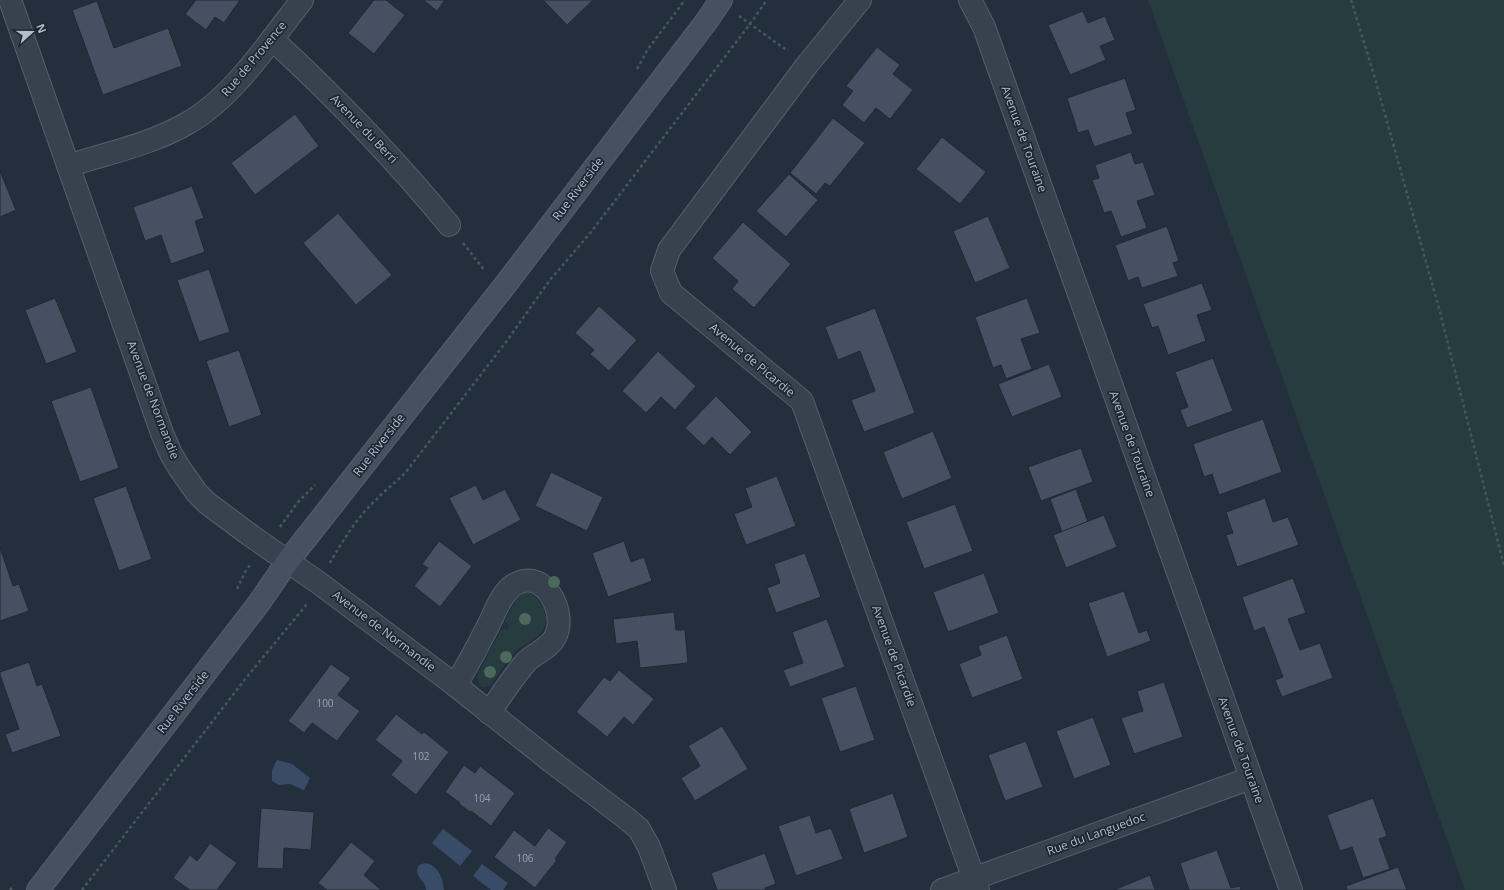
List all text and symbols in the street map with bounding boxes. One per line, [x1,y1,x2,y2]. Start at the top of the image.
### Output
north arrow [12,12,52,52]
street label: Rue de Provence [217,17,290,100]
text: N [33,21,50,35]
street label: Avenue de Touraine [997,83,1052,195]
street label: Avenue du Berri [327,90,402,167]
street label: Rue Riverside [548,153,607,224]
street label: Avenue de Picardie [706,319,799,401]
street label: Avenue de Normandie [123,338,184,462]
street label: Avenue de Touraine [1105,388,1160,500]
street label: Rue Riverside [349,410,409,480]
street label: Avenue de Normandie [329,586,440,675]
street label: Avenue de Picardie [868,603,921,709]
street label: Rue Riverside [153,667,213,737]
street label: Avenue de Touraine [1214,694,1269,806]
house number: 100 [316,696,334,710]
house number: 102 [412,749,430,763]
house number: 104 [473,791,491,805]
street label: Rue du Languedoc [1044,808,1148,859]
house number: 106 [516,851,534,865]

